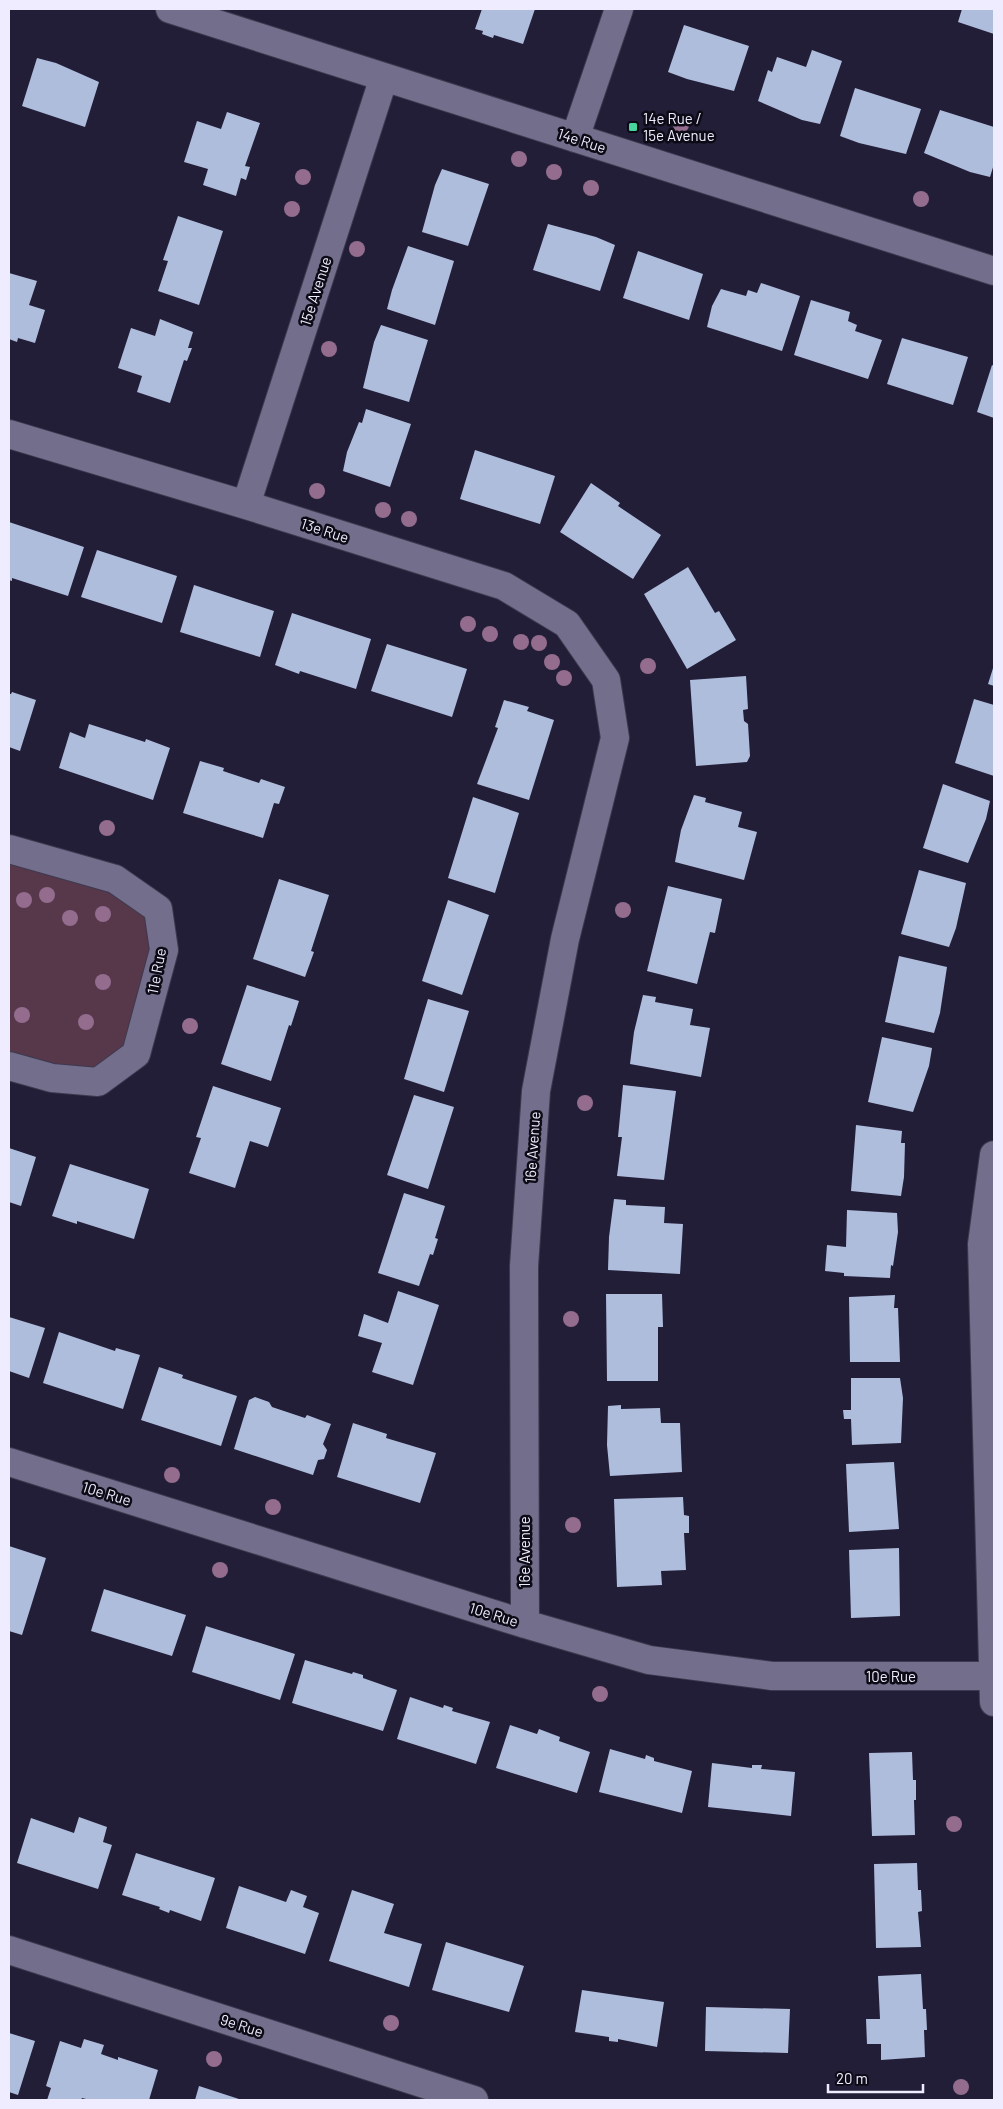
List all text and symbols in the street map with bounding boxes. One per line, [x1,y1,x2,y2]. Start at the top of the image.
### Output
place label: 14e Rue / 15e Avenue [643,109,715,144]
marker: 14e Rue / 15e Avenue [627,121,639,133]
street label: 14e Rue [556,124,608,156]
street label: 15e Avenue [295,254,335,328]
street label: 13e Rue [299,514,351,546]
street label: 11e Rue [143,946,169,996]
street label: 16e Avenue [521,1111,543,1183]
street label: 10e Rue [80,1477,134,1509]
street label: 16e Avenue [515,1516,533,1588]
street label: 10e Rue [467,1598,521,1630]
street label: 10e Rue [866,1667,916,1685]
street label: 9e Rue [218,2010,266,2040]
scale bar [828,2062,923,2094]
text: 20 m [836,2069,868,2087]

